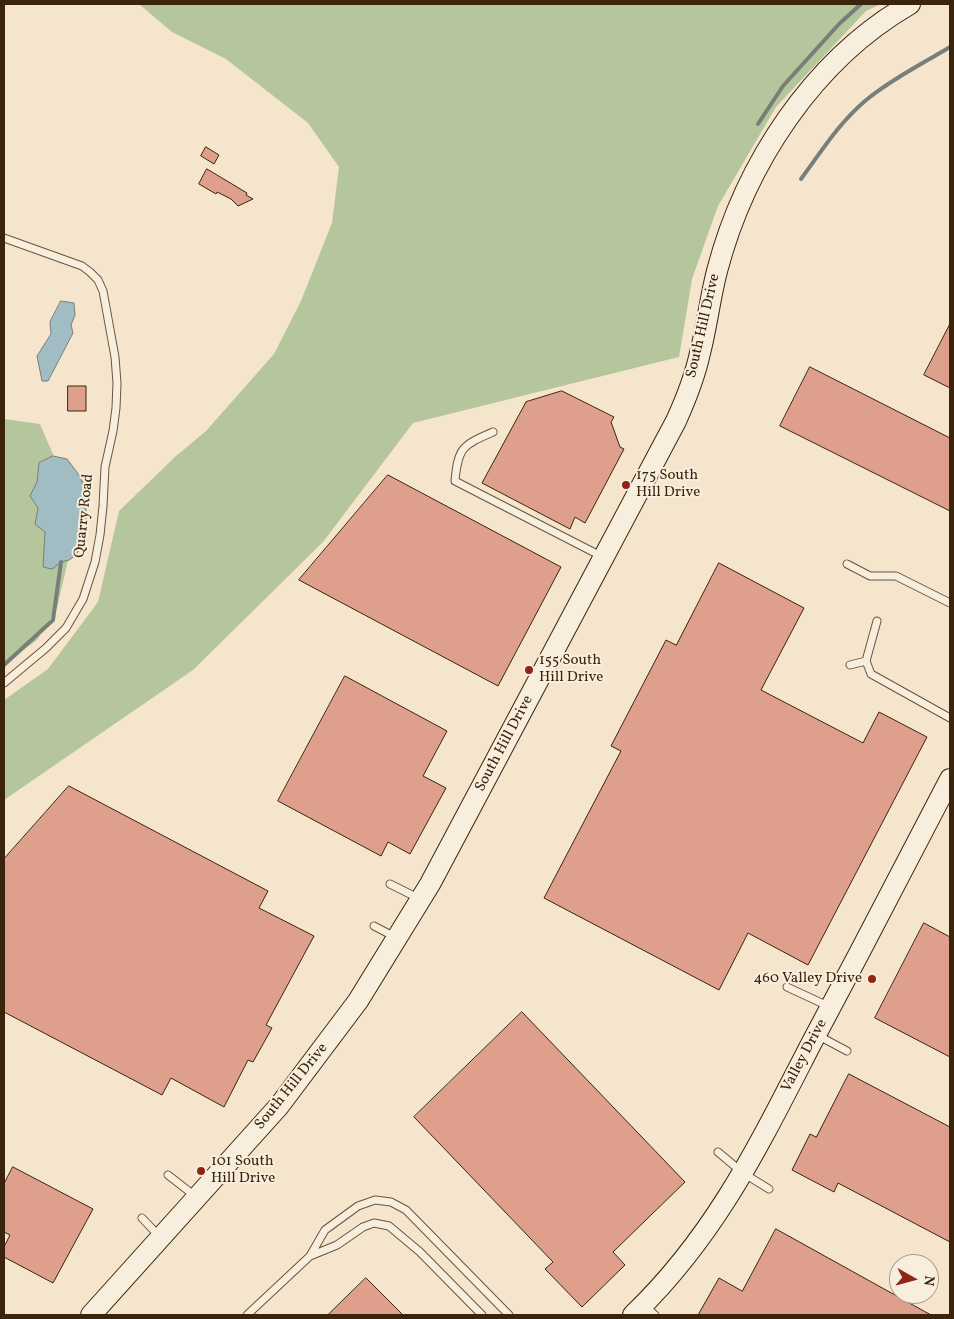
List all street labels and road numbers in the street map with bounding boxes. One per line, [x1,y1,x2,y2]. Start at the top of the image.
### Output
street label: South Hill Drive [683,272,725,380]
street label: Quarry Road [72,473,98,559]
street label: South Hill Drive [472,693,538,795]
street label: Valley Drive [778,1016,832,1096]
street label: South Hill Drive [252,1040,332,1134]

